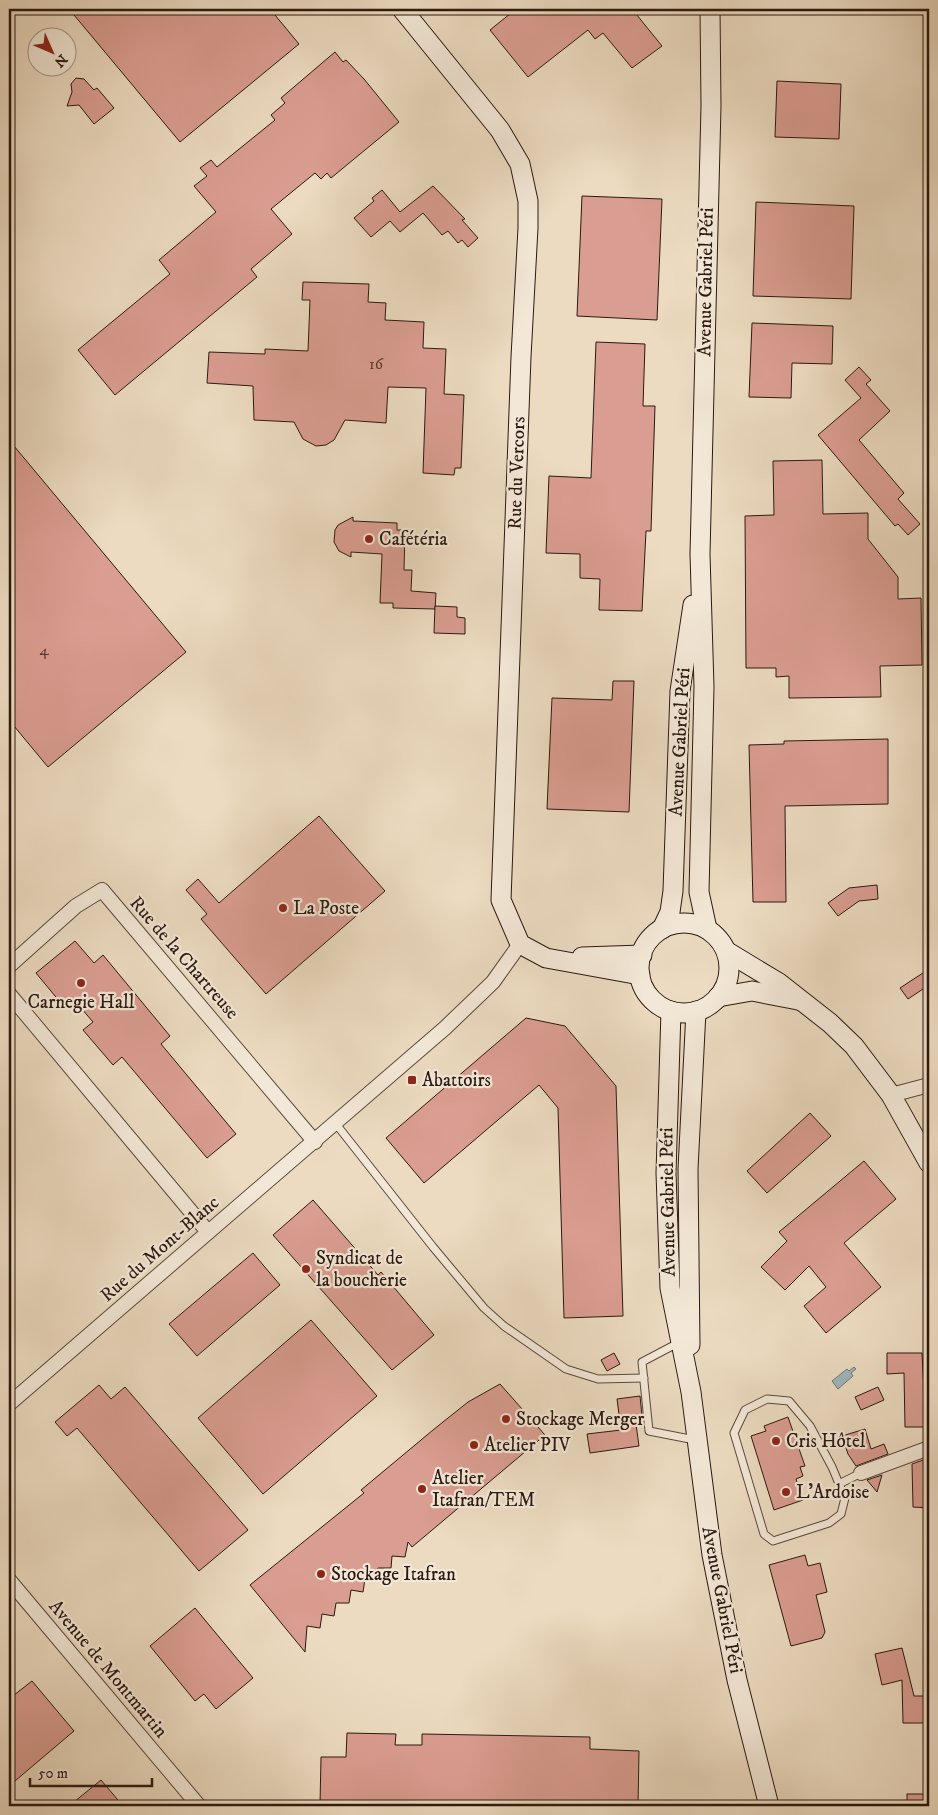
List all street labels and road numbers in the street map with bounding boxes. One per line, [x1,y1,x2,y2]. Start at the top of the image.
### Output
street label: Avenue Gabriel Péri [693,207,719,357]
street label: Rue du Vercors [504,416,530,530]
street label: Avenue Gabriel Péri [665,667,695,817]
street label: Rue de la Chartreuse [124,892,244,1024]
street label: Avenue Gabriel Péri [655,1127,681,1277]
street label: Rue du Mont-Blanc [96,1191,224,1307]
street label: Avenue Gabriel Péri [696,1525,748,1676]
street label: Avenue de Montmartin [44,1595,172,1743]

